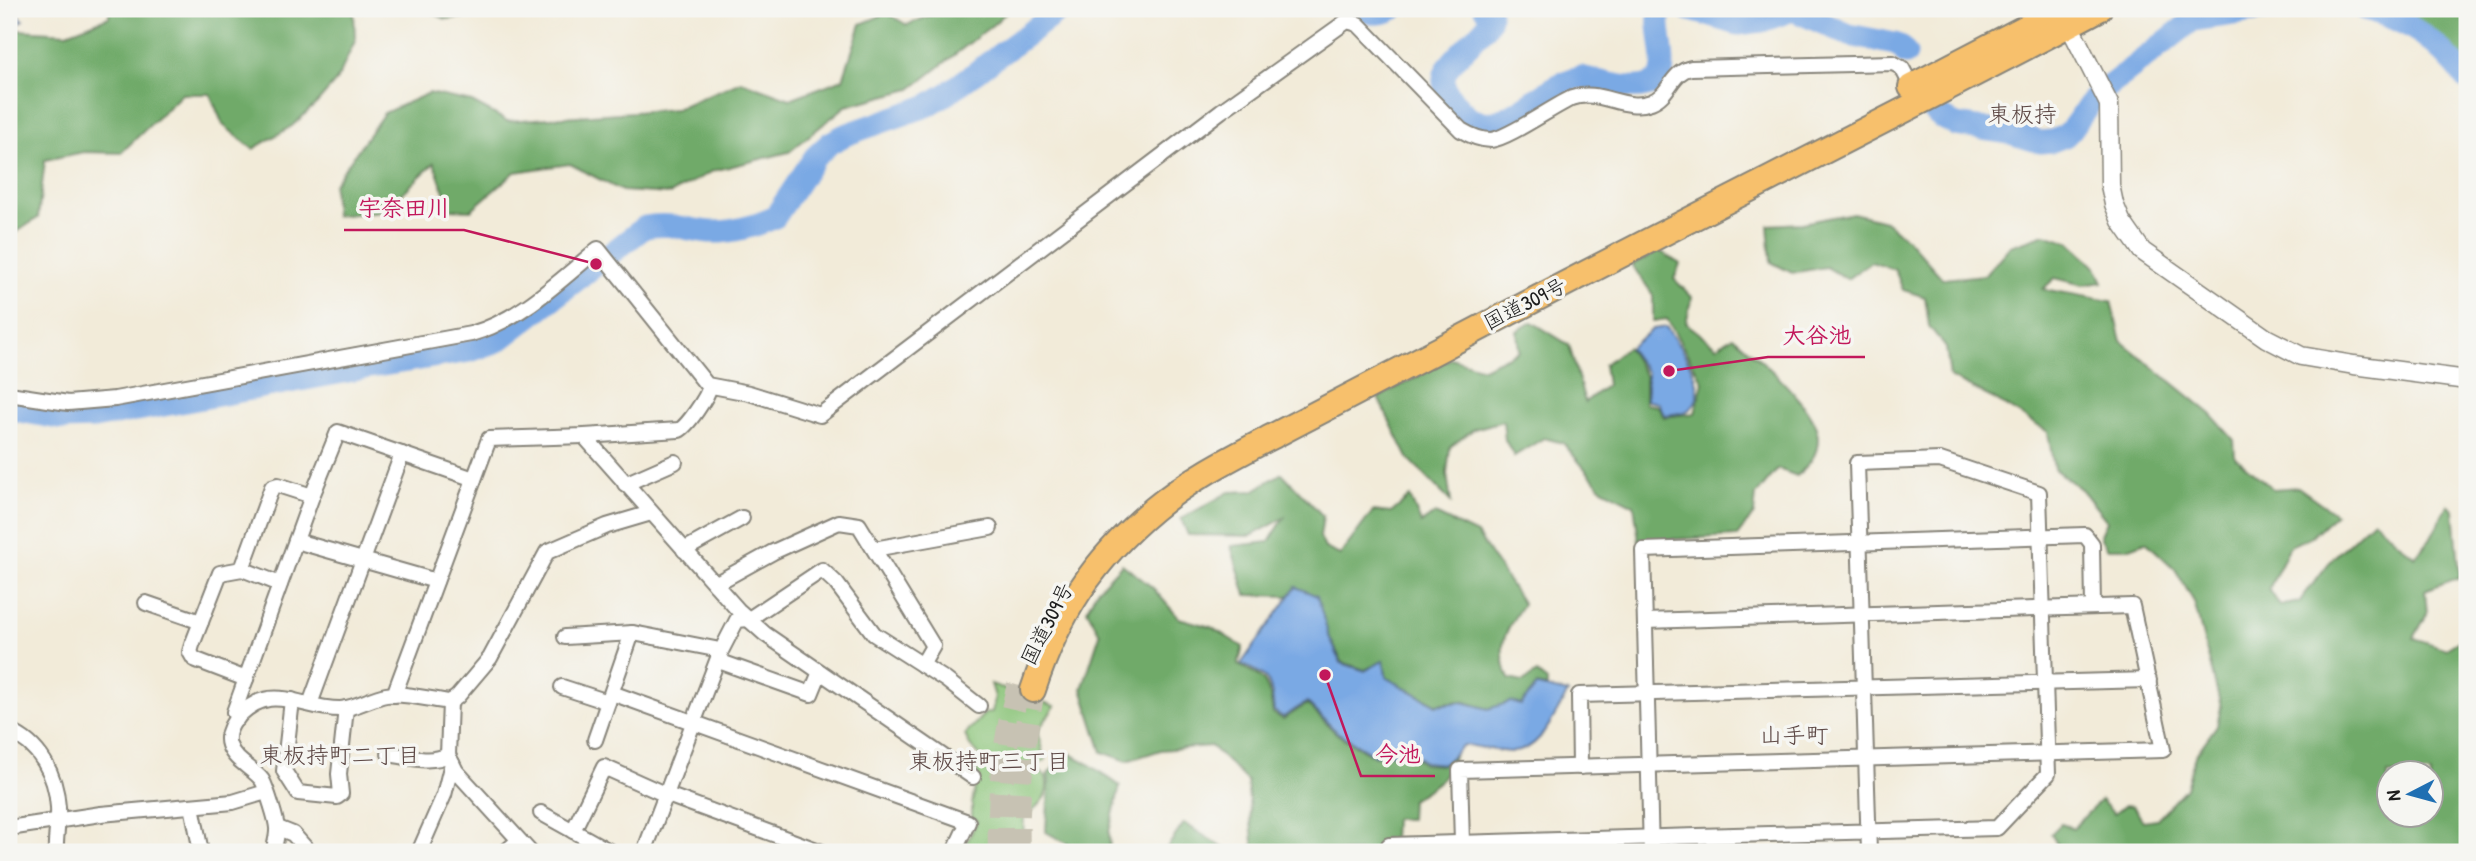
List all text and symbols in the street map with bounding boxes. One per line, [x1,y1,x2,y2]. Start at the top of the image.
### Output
district label: 東板持 [1988,98,2057,129]
callout: 宇奈田川 [344,186,464,230]
text: 宇奈田川 [358,192,450,223]
street label: 国道309号 [1478,270,1571,337]
callout: 大谷池 [1768,313,1865,357]
text: 大谷池 [1783,319,1852,350]
street label: 国道309号 [1013,577,1080,670]
district label: 山手町 [1760,719,1829,750]
callout: 今池 [1361,732,1435,776]
text: 今池 [1375,738,1421,769]
district label: 東板持町二丁目 [260,739,421,770]
district label: 東板持町三丁目 [909,745,1070,776]
north arrow [2374,760,2444,830]
text: N [2380,789,2407,802]

